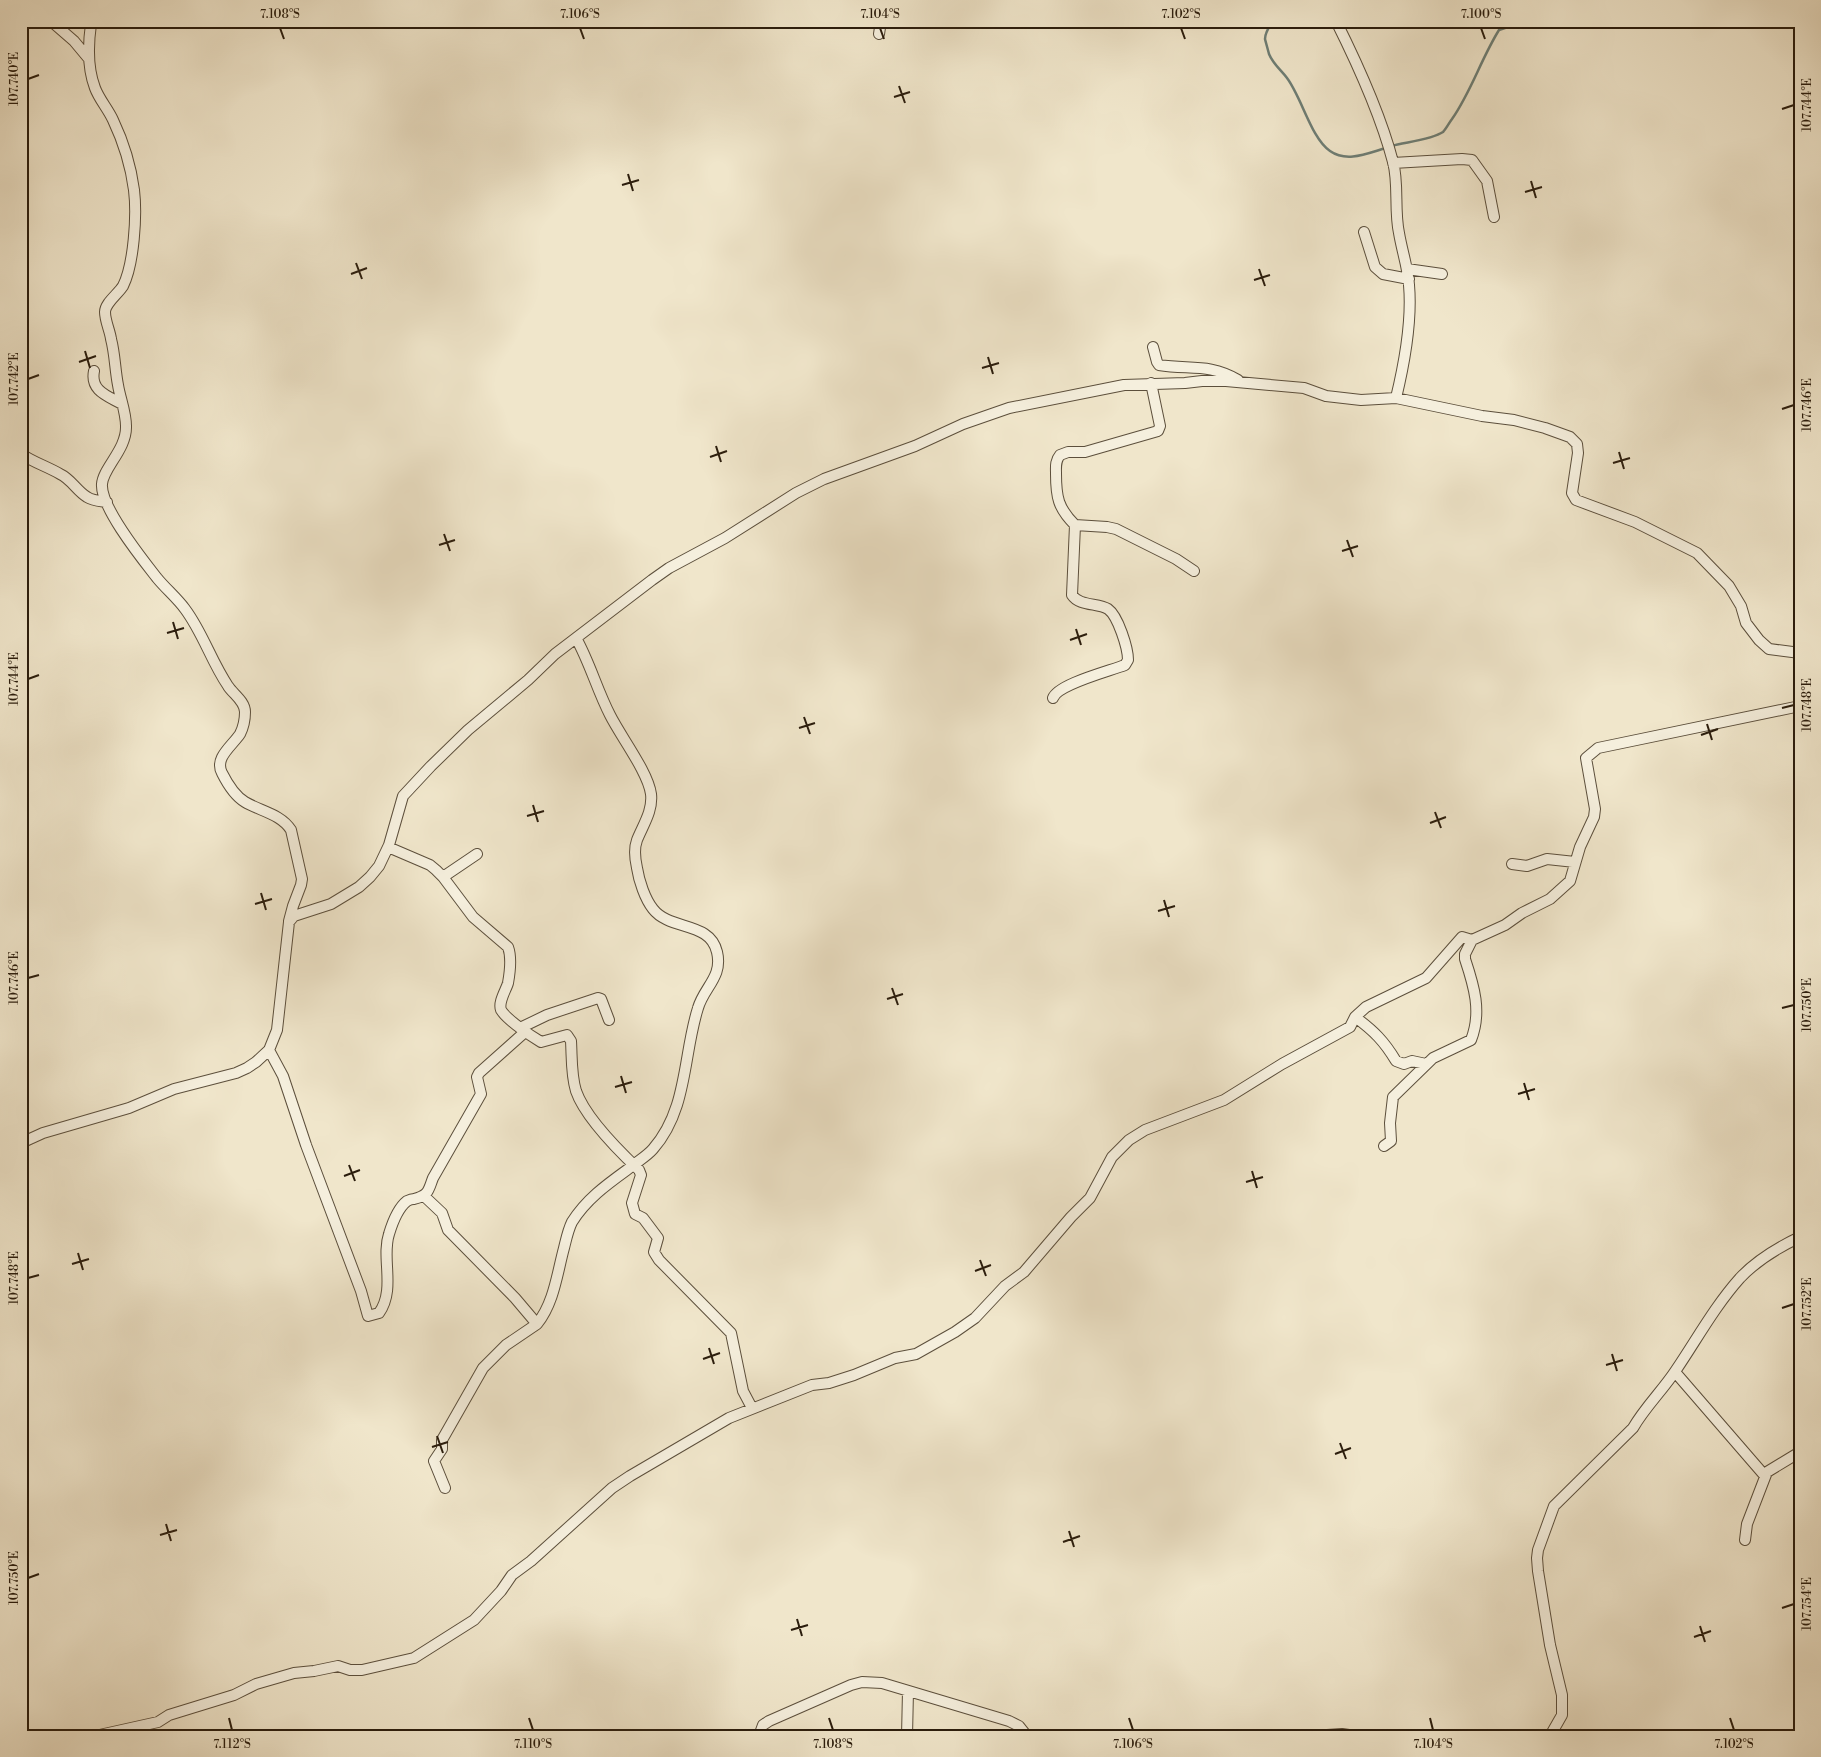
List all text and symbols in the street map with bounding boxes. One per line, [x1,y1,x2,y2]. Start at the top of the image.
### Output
text: 7.108°S [260,7,300,22]
text: 7.106°S [560,7,600,22]
text: 7.104°S [860,7,900,22]
text: 7.102°S [1161,7,1201,22]
text: 7.100°S [1461,7,1501,22]
text: 107.740°E [7,52,22,106]
text: 107.744°E [1800,78,1815,132]
text: 107.742°E [7,352,22,406]
text: 107.746°E [1800,378,1815,432]
text: 107.744°E [7,652,22,706]
text: 107.748°E [1800,678,1815,732]
text: 107.746°E [7,951,22,1005]
text: 107.750°E [1800,978,1815,1032]
text: 107.748°E [7,1251,22,1305]
text: 107.752°E [1800,1278,1815,1330]
text: 107.750°E [7,1551,22,1605]
text: 107.754°E [1800,1577,1815,1631]
text: 7.112°S [213,1737,251,1752]
text: 7.110°S [514,1737,552,1752]
text: 7.108°S [813,1737,853,1752]
text: 7.106°S [1113,1737,1153,1752]
text: 7.104°S [1413,1737,1453,1752]
text: 7.102°S [1714,1737,1754,1752]

